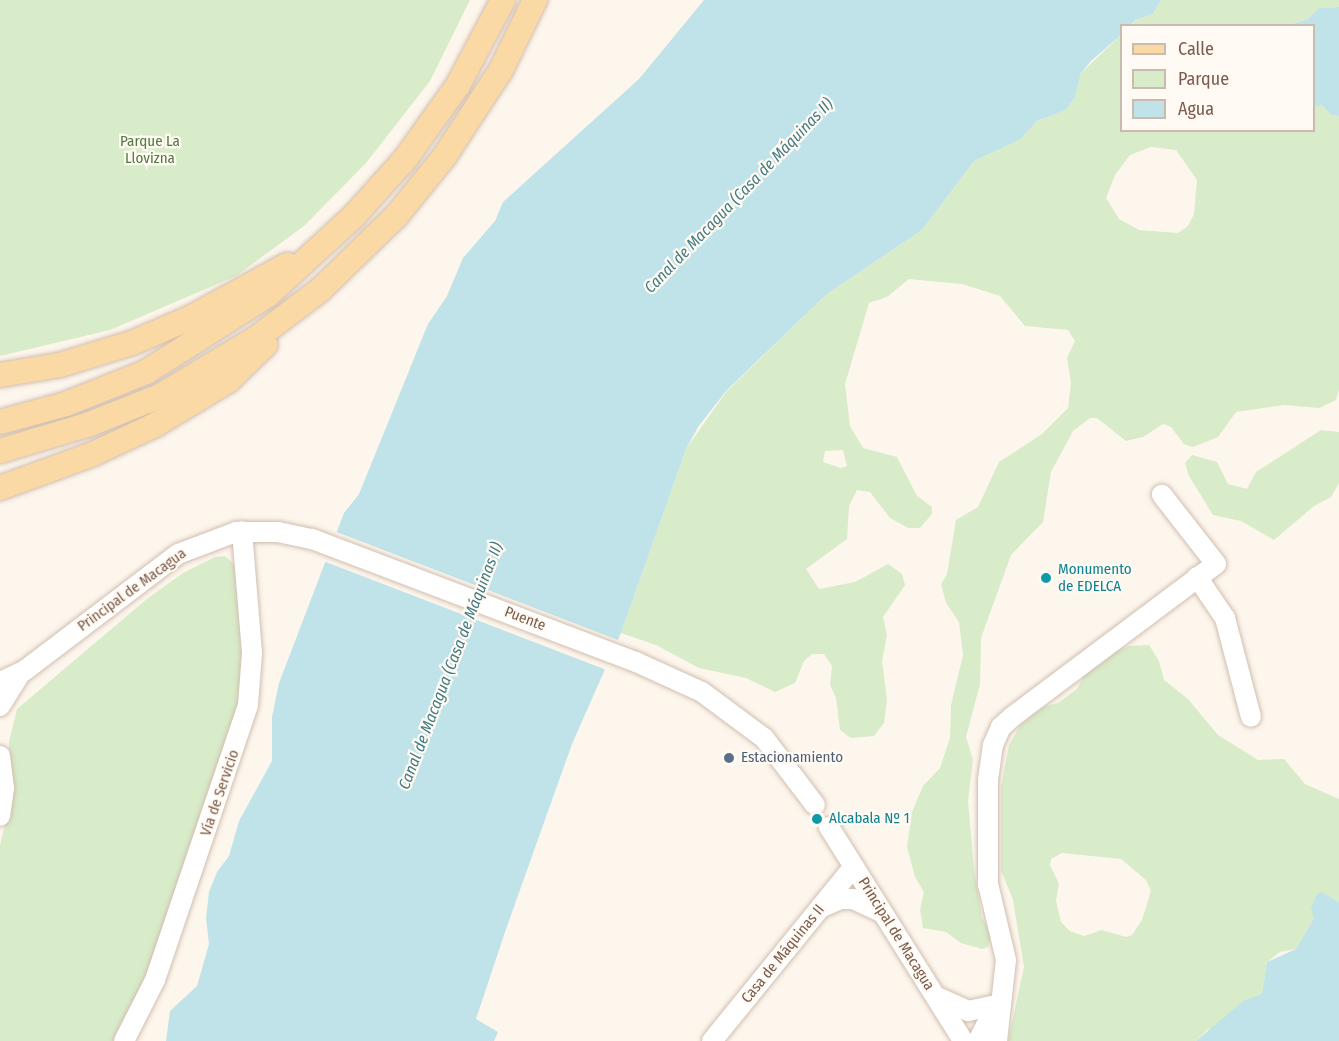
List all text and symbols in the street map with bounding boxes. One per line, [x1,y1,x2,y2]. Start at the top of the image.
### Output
legend [1120,24,1315,132]
text: Calle [1178,38,1214,60]
text: Parque [1178,68,1229,90]
water label: Canal de Macagua (Casa de Máquinas II) [641,95,837,297]
text: Agua [1178,98,1214,120]
park label: Parque La Llovizna [120,132,180,167]
water label: Canal de Macagua (Casa de Máquinas II) [395,540,507,792]
street label: Principal de Macagua [74,545,190,635]
place label: Monumento de EDELCA [1058,560,1132,595]
marker: Monumento de EDELCA [1039,571,1053,585]
street label: Puente [502,603,548,635]
street label: Vía de Servicio [197,748,243,838]
place label: Estacionamiento [741,749,843,767]
marker: Estacionamiento [722,751,736,765]
place label: Alcabala Nº 1 [829,810,909,828]
marker: Alcabala Nº 1 [810,812,824,826]
street label: Principal de Macagua [854,874,938,994]
street label: Casa de Máquinas II [738,901,828,1007]

